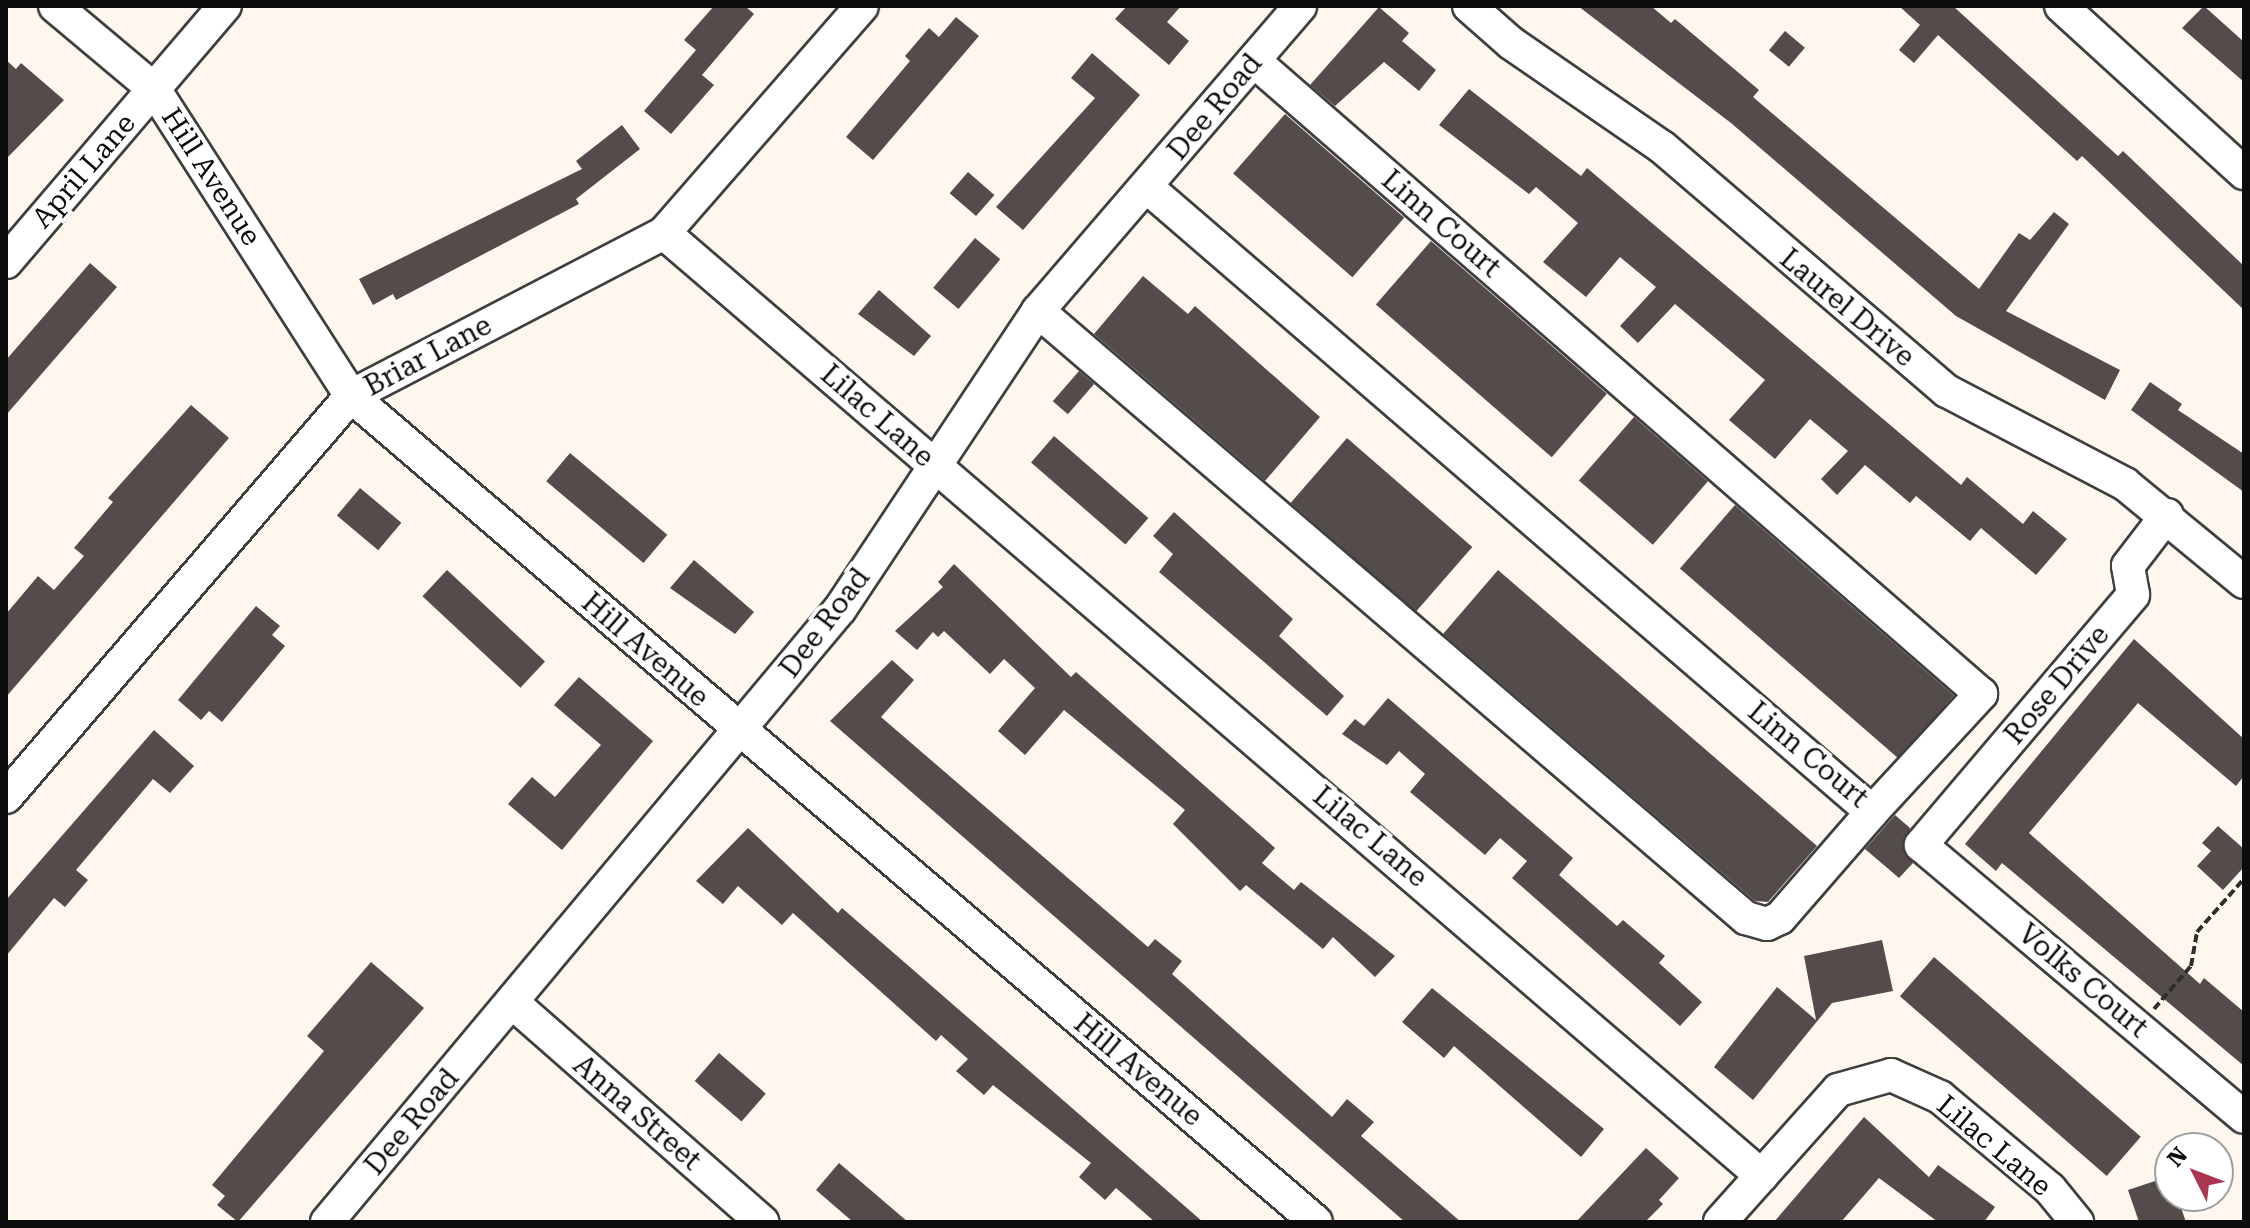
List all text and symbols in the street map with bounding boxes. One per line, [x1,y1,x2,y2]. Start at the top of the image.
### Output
street label: Dee Road [1161,47,1269,167]
street label: Hill Avenue [154,102,268,252]
street label: April Lane [25,107,143,235]
street label: Linn Court [1375,163,1507,285]
street label: Laurel Drive [1773,242,1921,374]
street label: Briar Lane [359,309,497,403]
street label: Lilac Lane [814,358,940,474]
street label: Dee Road [773,562,877,684]
street label: Hill Avenue [575,586,715,714]
street label: Rose Drive [1998,619,2116,751]
street label: Linn Court [1741,695,1875,815]
street label: Lilac Lane [1306,780,1434,894]
street label: Volks Court [2011,917,2155,1045]
street label: Hill Avenue [1067,1007,1209,1133]
street label: Anna Street [566,1048,708,1178]
street label: Dee Road [358,1062,466,1182]
street label: Lilac Lane [1930,1089,2058,1203]
north arrow [2154,1132,2234,1212]
text: N [2162,1142,2192,1172]

